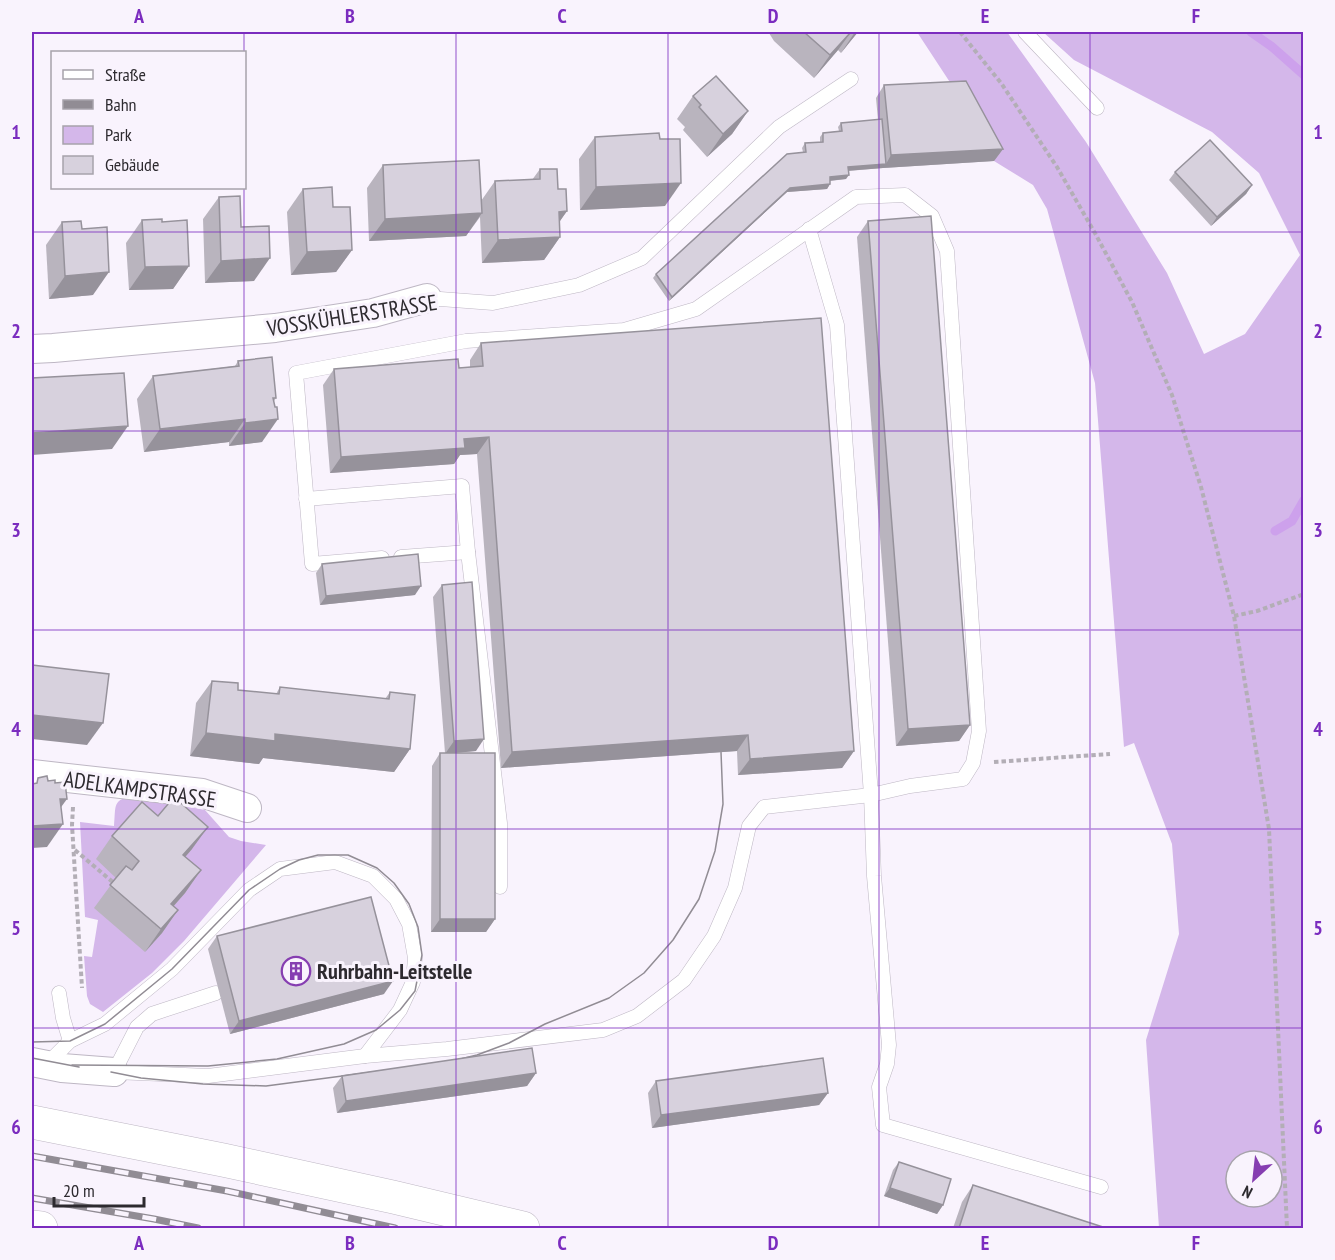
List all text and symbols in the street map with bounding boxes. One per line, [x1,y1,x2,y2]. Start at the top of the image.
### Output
text: A [133,3,145,29]
text: B [345,3,355,29]
text: C [557,3,567,29]
text: D [768,3,779,29]
text: E [981,3,989,29]
text: F [1192,3,1200,29]
legend [51,51,246,189]
text: Straße [105,63,146,86]
text: Bahn [105,93,137,116]
text: 1 [11,119,21,145]
text: 1 [1313,119,1323,145]
text: Park [105,123,132,146]
text: Gebäude [105,153,159,176]
street label: VOSSKÜHLERSTRASSE [264,288,439,342]
text: 2 [11,318,21,344]
text: 2 [1313,318,1323,344]
text: 3 [11,517,21,543]
text: 3 [1313,517,1323,543]
text: 4 [11,716,21,742]
text: 4 [1313,716,1323,742]
street label: ADELKAMPSTRASSE [62,764,218,814]
text: 5 [11,915,21,941]
text: 5 [1313,915,1323,941]
building icon: Ruhrbahn-Leitstelle [280,955,312,987]
place label: Ruhrbahn-Leitstelle [317,957,473,985]
text: 6 [11,1114,21,1140]
text: 6 [1313,1114,1323,1140]
north arrow [1224,1149,1284,1209]
scale bar [54,1170,144,1208]
text: 20 m [63,1179,95,1202]
text: N [1239,1181,1256,1203]
text: A [133,1230,145,1256]
text: B [345,1230,355,1256]
text: C [557,1230,567,1256]
text: D [768,1230,779,1256]
text: E [981,1230,989,1256]
text: F [1192,1230,1200,1256]

